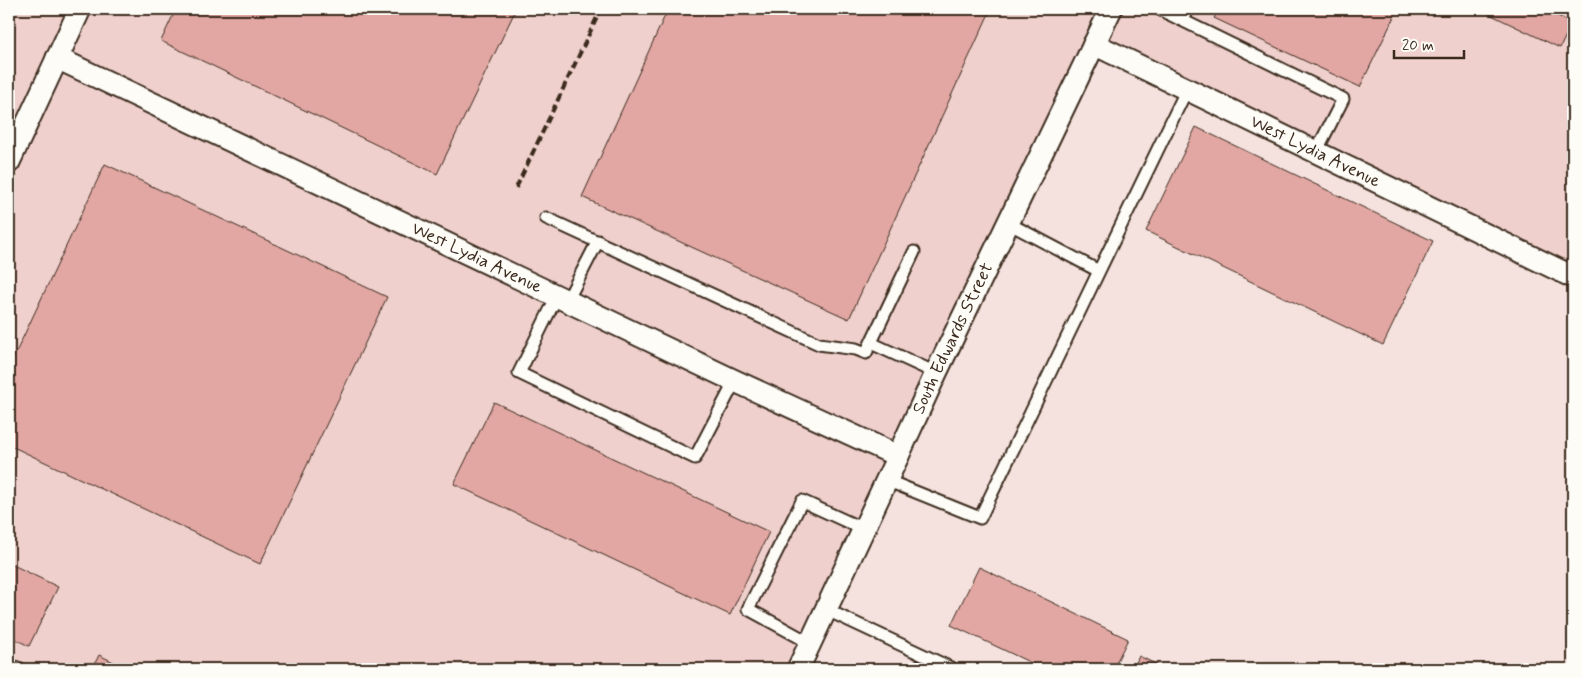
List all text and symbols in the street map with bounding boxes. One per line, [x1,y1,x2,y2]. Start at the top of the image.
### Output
scale bar [1394,28,1464,60]
text: 20 m [1402,36,1434,56]
street label: West Lydia Avenue [1246,110,1384,193]
street label: West Lydia Avenue [408,217,546,299]
street label: South Edwards Street [907,259,999,418]

